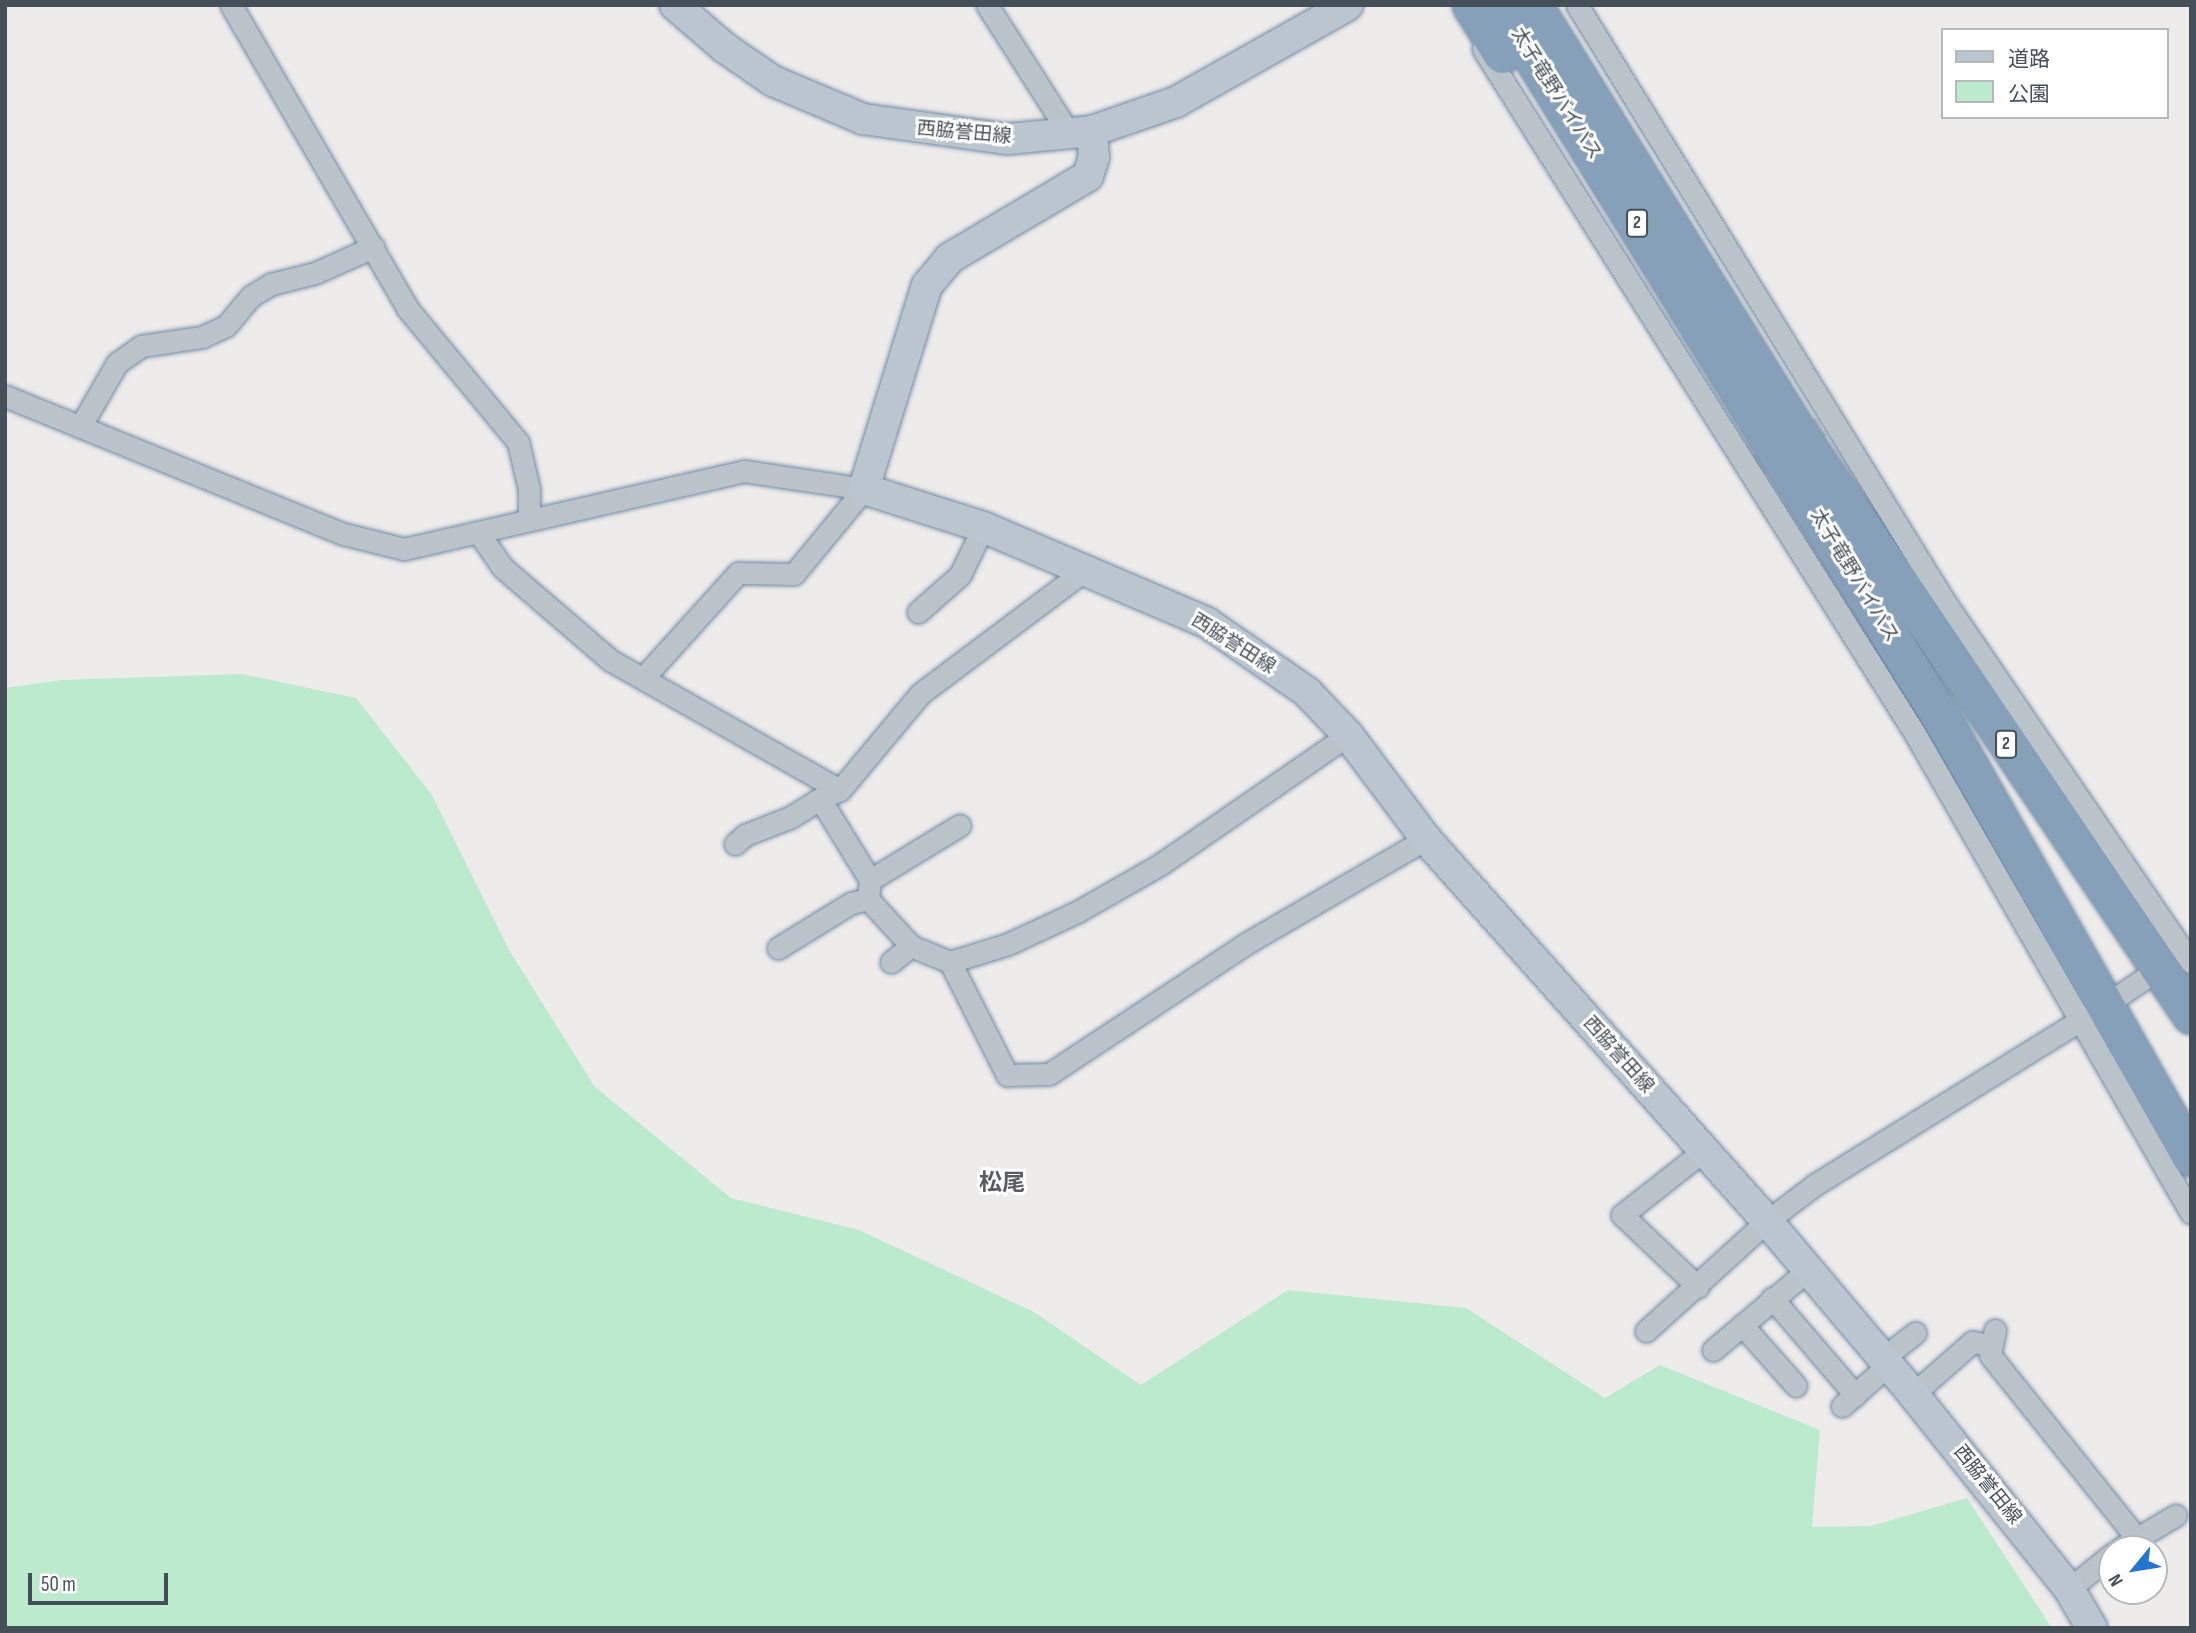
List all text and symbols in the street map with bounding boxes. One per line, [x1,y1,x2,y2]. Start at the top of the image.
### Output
street label: 太子竜野バイパス [1506,24,1606,164]
legend [1940,28,2168,119]
text: 道路 [2008,47,2050,72]
text: 公園 [2008,82,2050,107]
street label: 西脇誉田線 [916,118,1012,148]
road number: 2 [1625,208,1649,238]
street label: 太子竜野バイパス [1805,505,1903,647]
street label: 西脇誉田線 [1187,609,1279,679]
road number: 2 [1994,730,2018,758]
street label: 西脇誉田線 [1578,1012,1658,1098]
district label: 松尾 [979,1169,1025,1197]
street label: 西脇誉田線 [1948,1441,2026,1529]
north arrow [2098,1535,2168,1605]
scale bar [32,1560,172,1604]
text: N [2104,1570,2129,1590]
text: 50 m [41,1572,76,1597]

